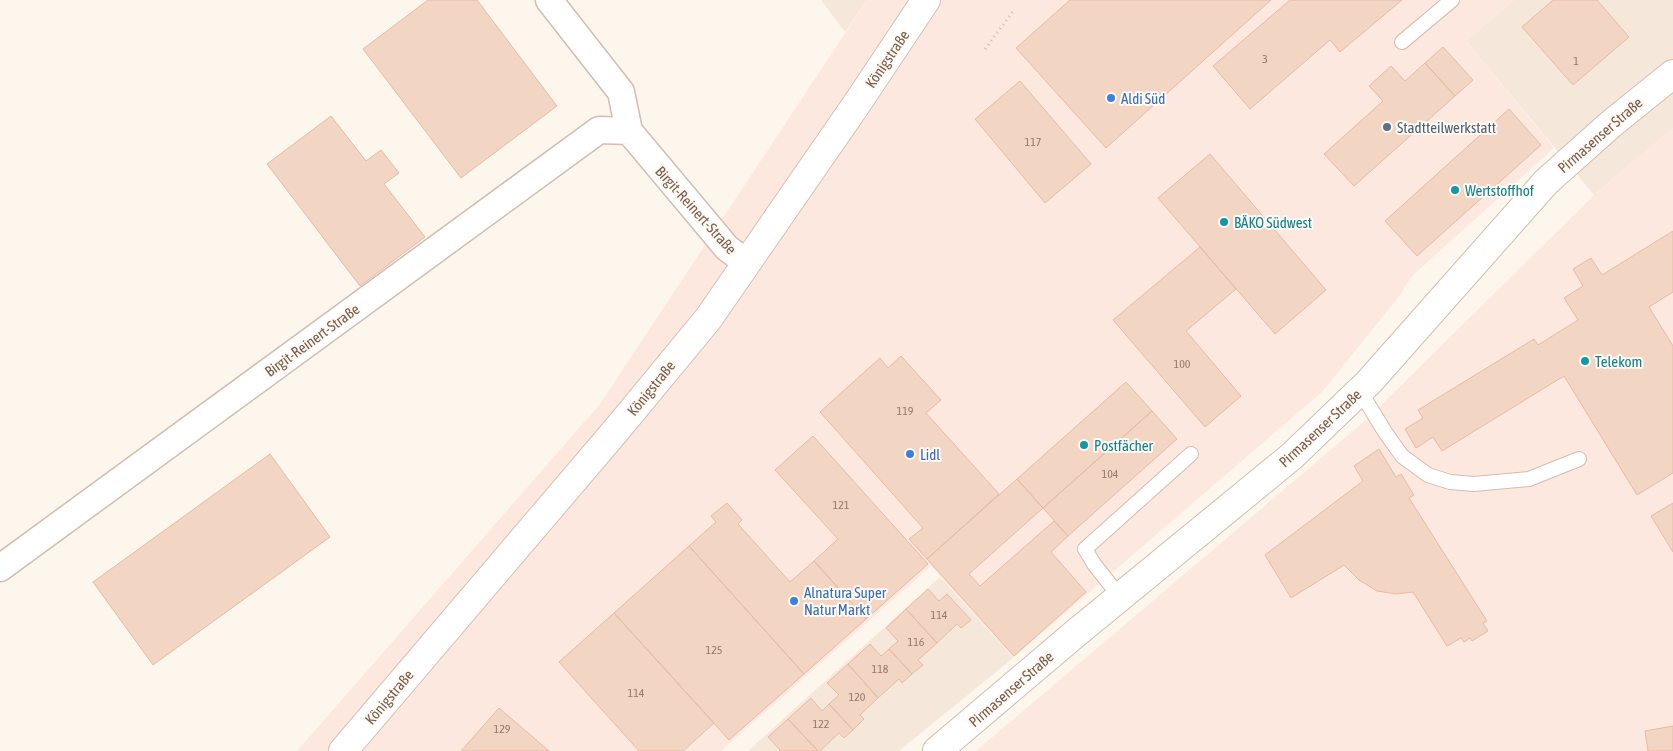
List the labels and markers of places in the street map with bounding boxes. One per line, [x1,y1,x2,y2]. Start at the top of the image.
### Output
place label: Aldi Süd [1121,90,1165,107]
marker: Aldi Süd [1105,92,1117,104]
place label: Stadtteilwerkstatt [1397,119,1496,136]
marker: Stadtteilwerkstatt [1381,121,1393,133]
place label: Wertstoffhof [1465,182,1534,199]
marker: Wertstoffhof [1449,184,1461,196]
place label: BÄKO Südwest [1234,214,1312,231]
marker: BÄKO Südwest [1218,216,1230,228]
place label: Telekom [1595,353,1642,370]
marker: Telekom [1579,355,1591,367]
place label: Postfächer [1094,437,1154,454]
marker: Postfächer [1078,439,1090,451]
place label: Lidl [920,446,940,463]
marker: Lidl [904,448,916,460]
place label: Alnatura Super Natur Markt [804,584,887,618]
marker: Alnatura Super Natur Markt [788,595,800,607]

